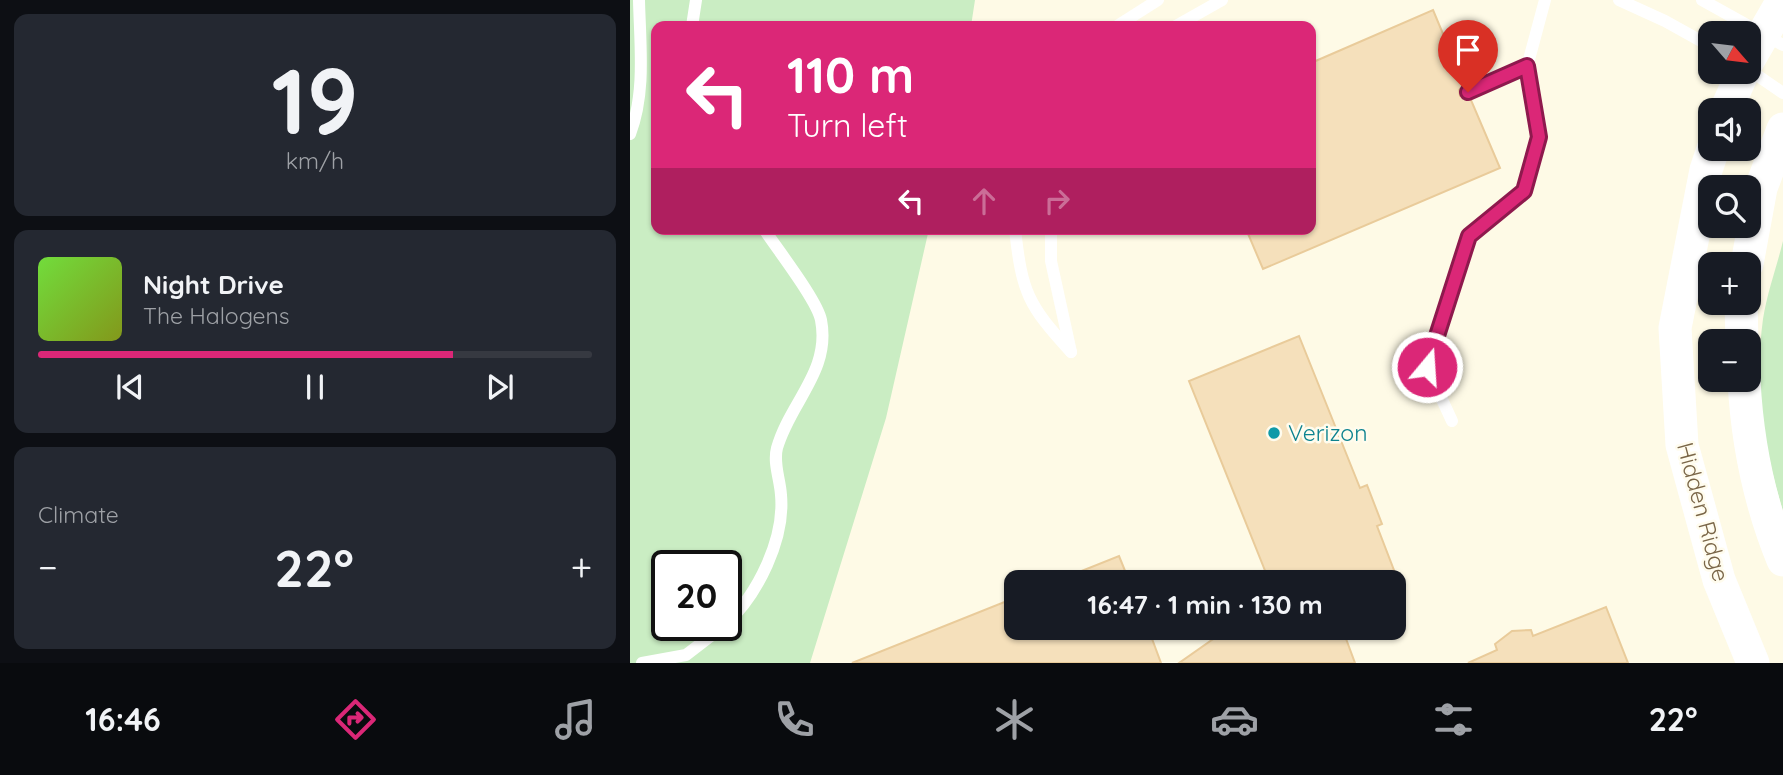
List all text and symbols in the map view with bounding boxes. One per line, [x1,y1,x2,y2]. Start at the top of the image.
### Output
pin [1438,20,1498,92]
north arrow [1698,21,1760,84]
map controls [1698,21,1761,392]
icon: arrive [1449,31,1487,69]
text: 19 [271,43,359,157]
text: 110 m [787,44,914,105]
icon: left [672,49,763,140]
button: sound [1698,98,1761,161]
text: Turn left [787,105,908,145]
text: km/h [286,146,344,175]
button: search [1698,175,1761,238]
icon: left [892,182,930,220]
icon: ahead [965,182,1003,220]
icon: right [1038,182,1076,220]
button: + [1698,252,1761,315]
text: Night Drive [143,268,284,301]
text: The Halogens [143,301,290,330]
button: − [1698,329,1761,392]
position arrow [1390,330,1464,404]
icon: previous [111,368,149,406]
icon: pause [296,368,334,406]
icon: next [481,368,519,406]
place label: Verizon [1288,418,1368,447]
marker: Verizon [1266,425,1282,441]
street label: Hidden Ridge [1671,439,1736,585]
text: Climate [38,500,119,529]
text: 22° [274,535,354,600]
text: − [38,543,58,591]
text: + [571,543,592,591]
speed limit sign: 20 [651,550,742,641]
text: 16:47 · 1 min · 130 m [1087,588,1323,621]
icon: directions [331,695,380,744]
icon: music [551,695,600,744]
icon: phone [770,695,819,744]
icon: climate [990,695,1039,744]
icon: car [1210,695,1259,744]
icon: filters [1429,695,1478,744]
text: 16:46 [85,699,161,739]
text: 22° [1649,699,1698,739]

